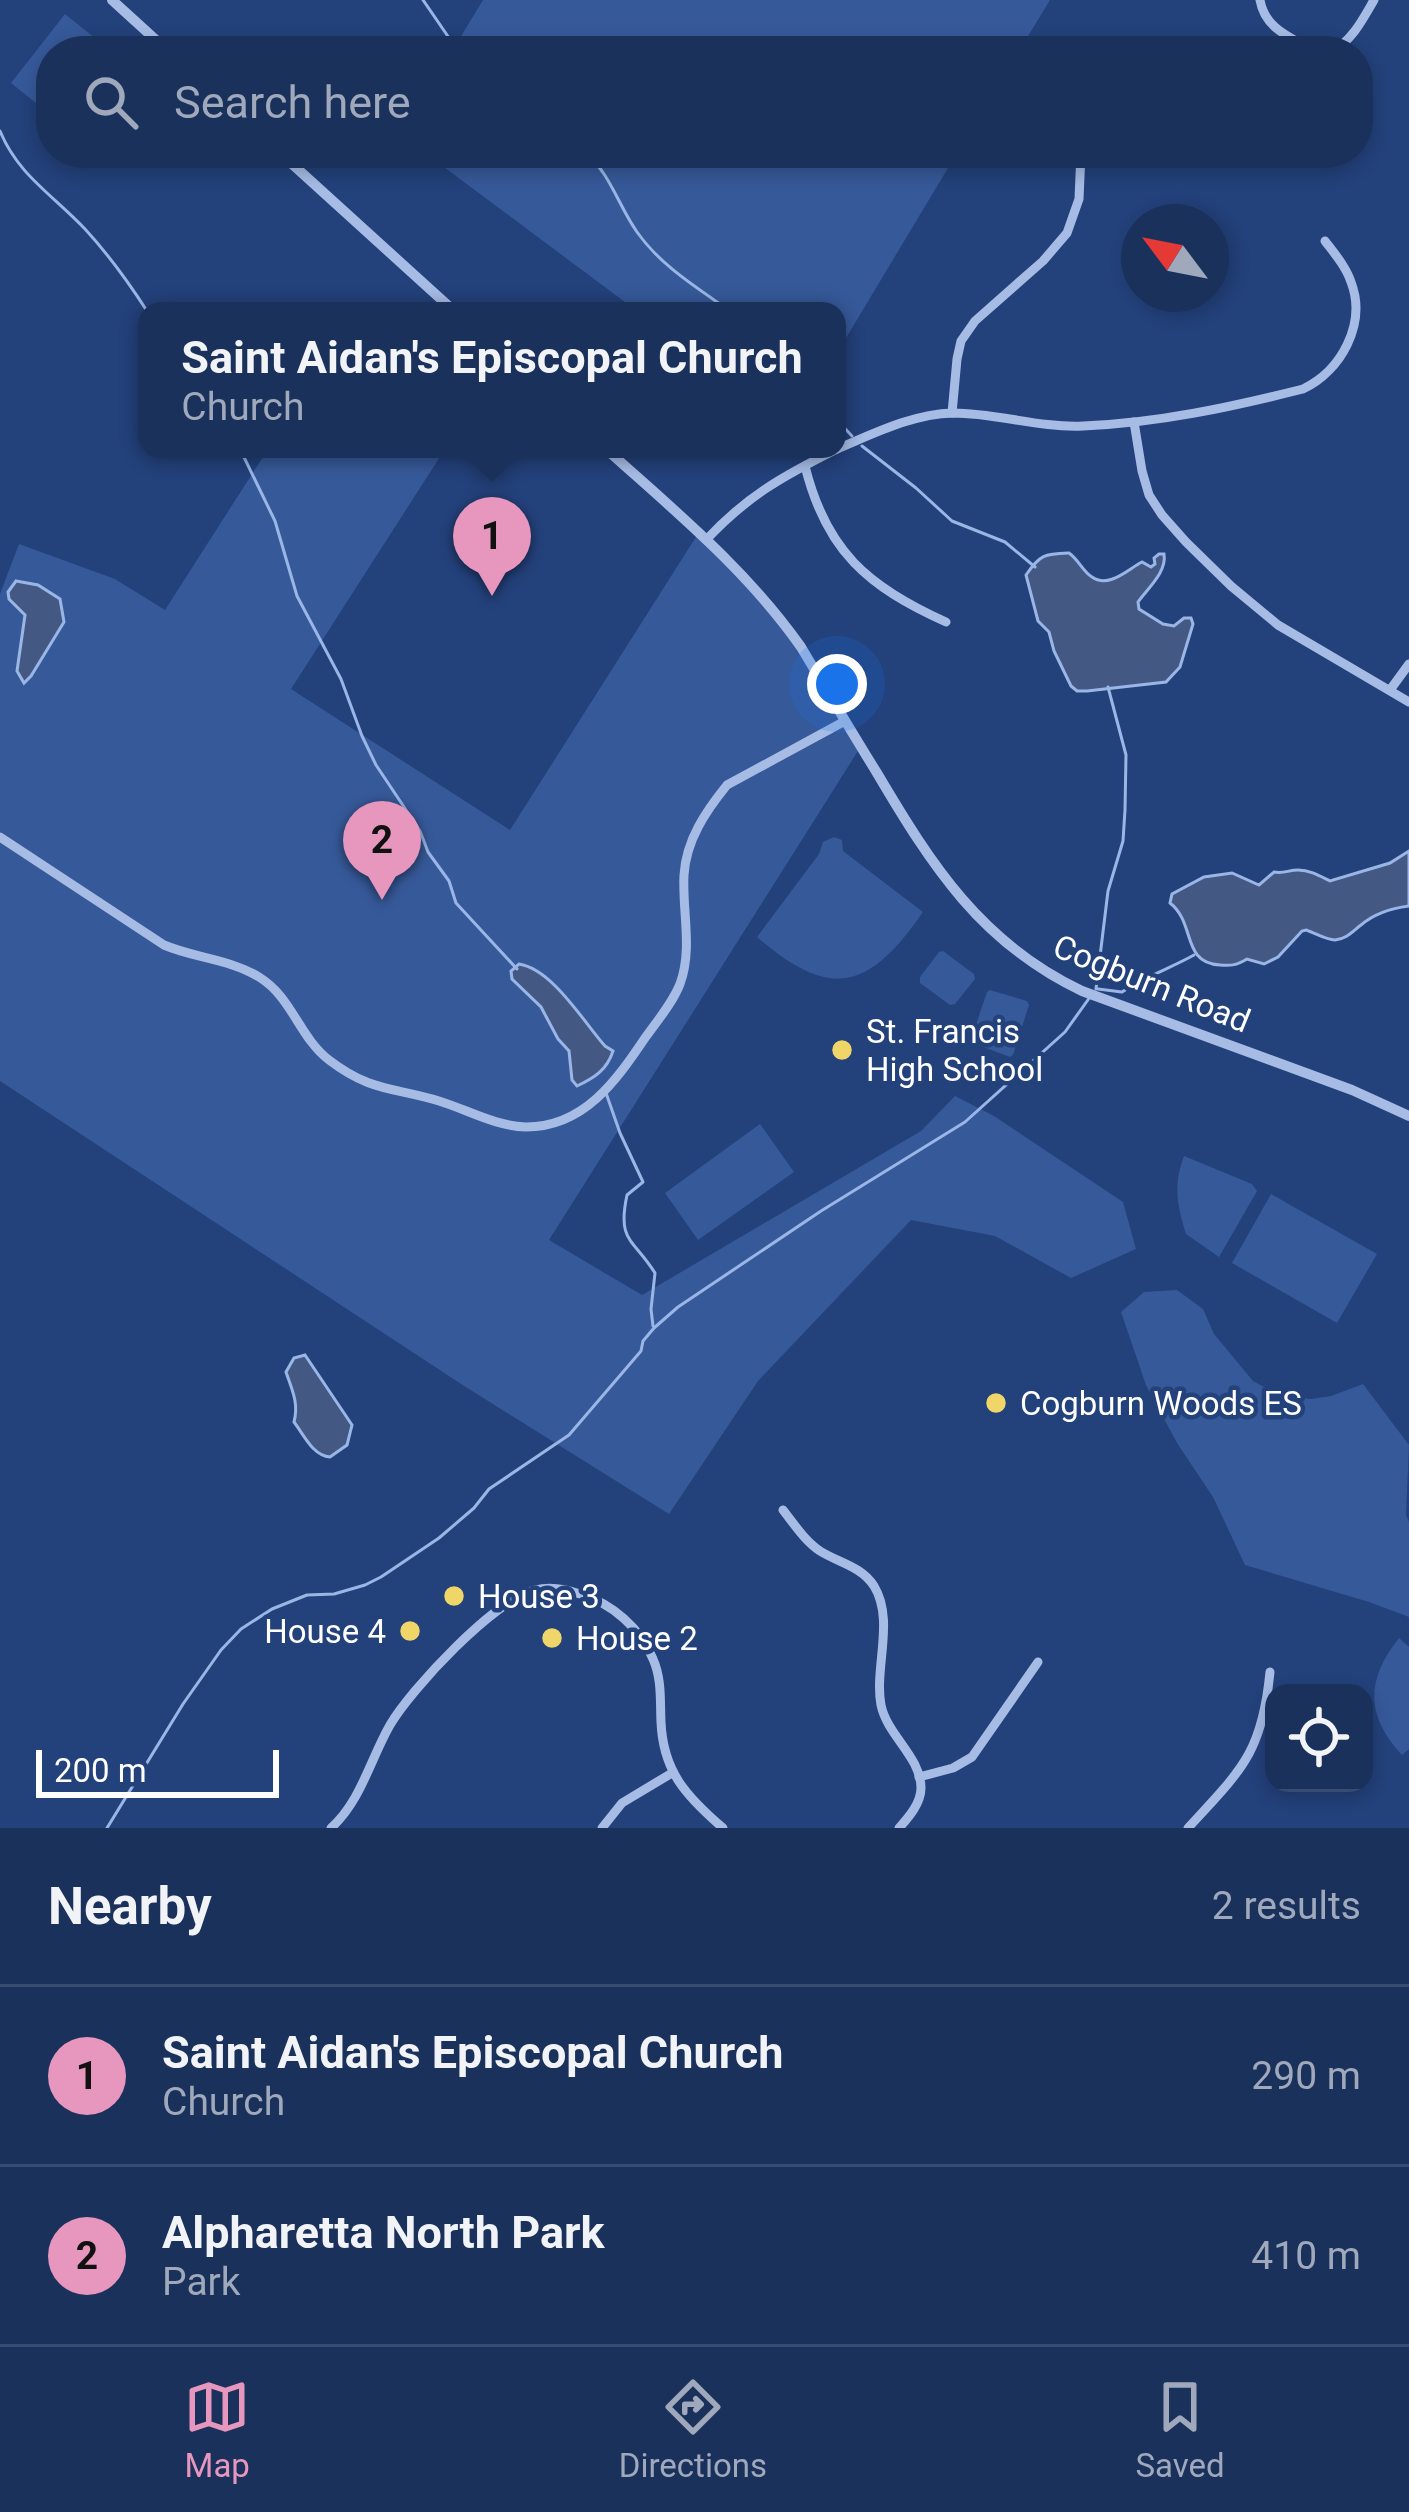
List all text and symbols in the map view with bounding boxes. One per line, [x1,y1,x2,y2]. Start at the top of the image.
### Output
search box [36,36,1373,168]
icon: search [78,69,144,135]
text: Search here [174,76,411,129]
north arrow [1121,204,1229,312]
popup [138,302,846,458]
text: Saint Aidan's Episcopal Church [181,331,803,384]
text: Church [181,384,304,430]
pin: 1 [453,497,531,596]
your location [807,654,867,714]
pin: 2 [343,801,421,900]
street label: Cogburn Road [1048,926,1256,1041]
place label: St. Francis High School [866,1012,1043,1089]
marker: St. Francis High School [829,1037,855,1063]
place label: Cogburn Woods ES [1020,1384,1302,1423]
marker: Cogburn Woods ES [983,1390,1009,1416]
place label: House 3 [478,1577,600,1616]
marker: House 3 [441,1583,467,1609]
place label: House 4 [264,1612,386,1651]
marker: House 4 [397,1618,423,1644]
place label: House 2 [576,1619,698,1658]
marker: House 2 [539,1625,565,1651]
map controls [1265,1684,1373,1792]
button: locate [1265,1684,1373,1792]
scale bar [36,1744,279,1797]
text: 200 m [54,1751,147,1790]
text: Nearby [48,1877,212,1936]
text: 2 results [1212,1883,1361,1929]
text: Saint Aidan's Episcopal Church [162,2026,783,2079]
text: 1 [76,2053,98,2099]
text: 290 m [1251,2053,1361,2099]
text: Church [162,2079,285,2125]
text: Alpharetta North Park [162,2206,605,2259]
text: 2 [76,2233,98,2279]
text: 410 m [1251,2233,1361,2279]
text: Park [162,2259,241,2305]
tab: Map [184,2374,250,2485]
tab: Directions [619,2374,767,2485]
tab: Saved [1136,2374,1225,2485]

